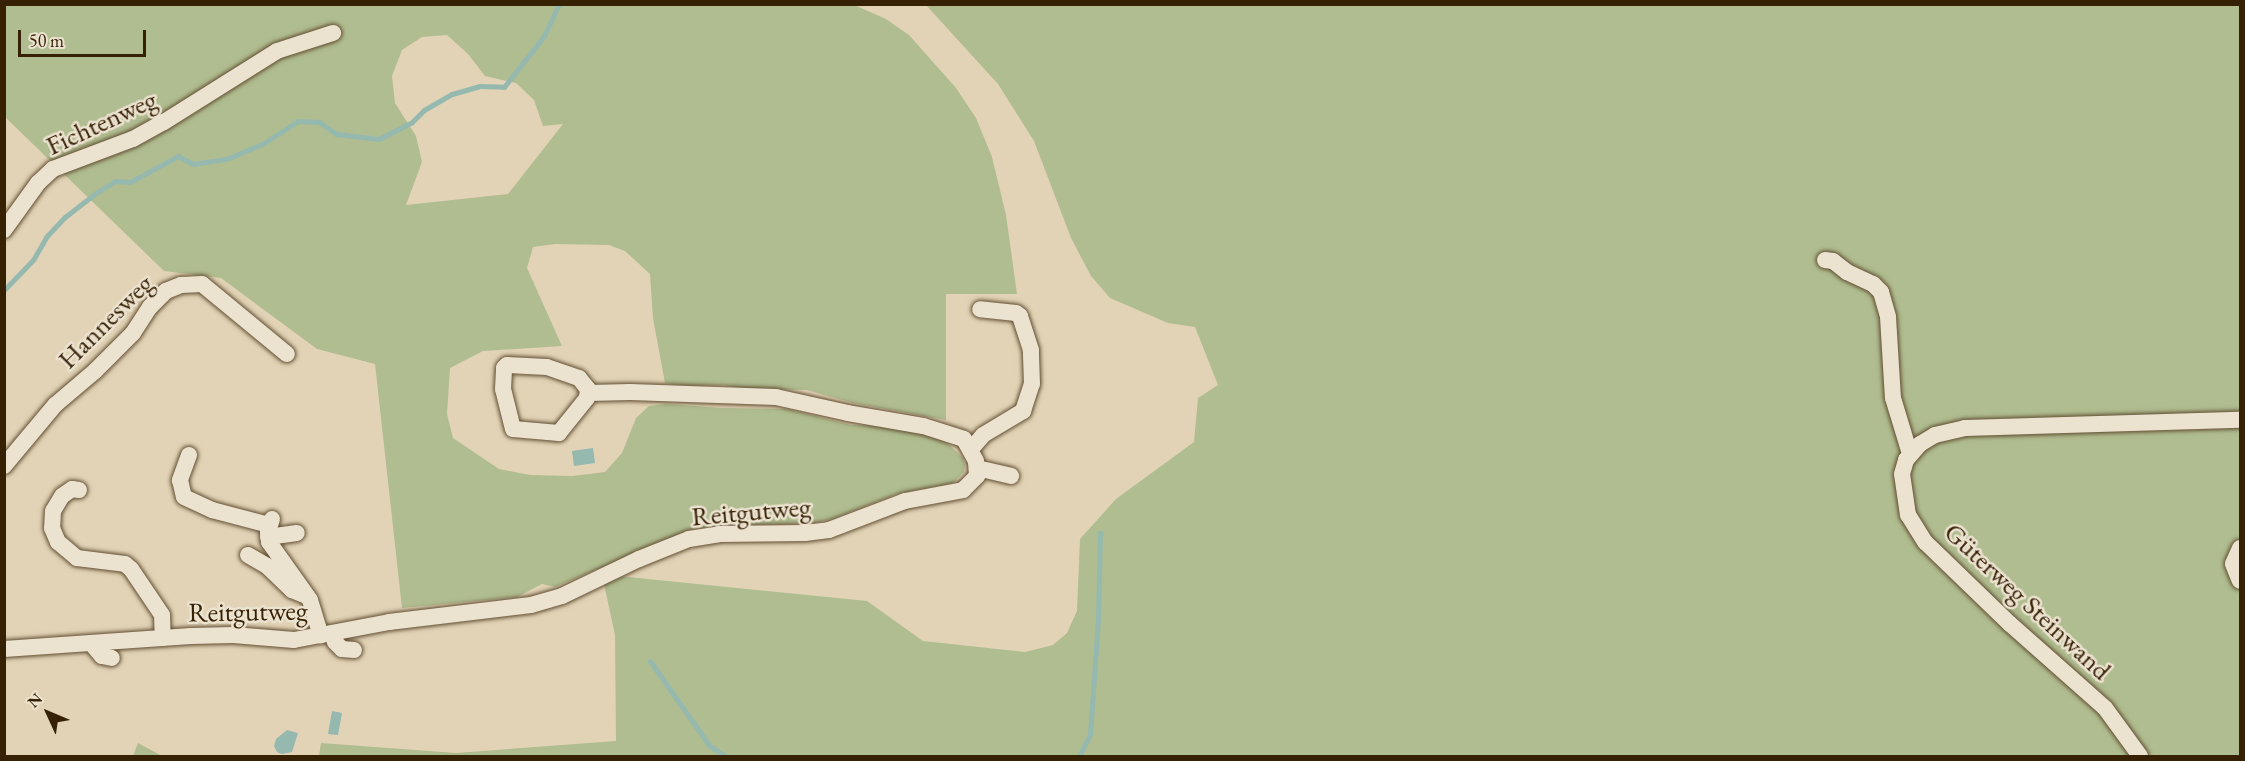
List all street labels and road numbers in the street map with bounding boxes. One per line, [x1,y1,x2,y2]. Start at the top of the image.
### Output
street label: Fichtenweg [41,82,161,162]
street label: Hannesweg [51,267,159,375]
street label: Reitgutweg [690,490,812,532]
street label: Güterweg Steinwand [1938,516,2118,686]
street label: Reitgutweg [188,594,308,628]

